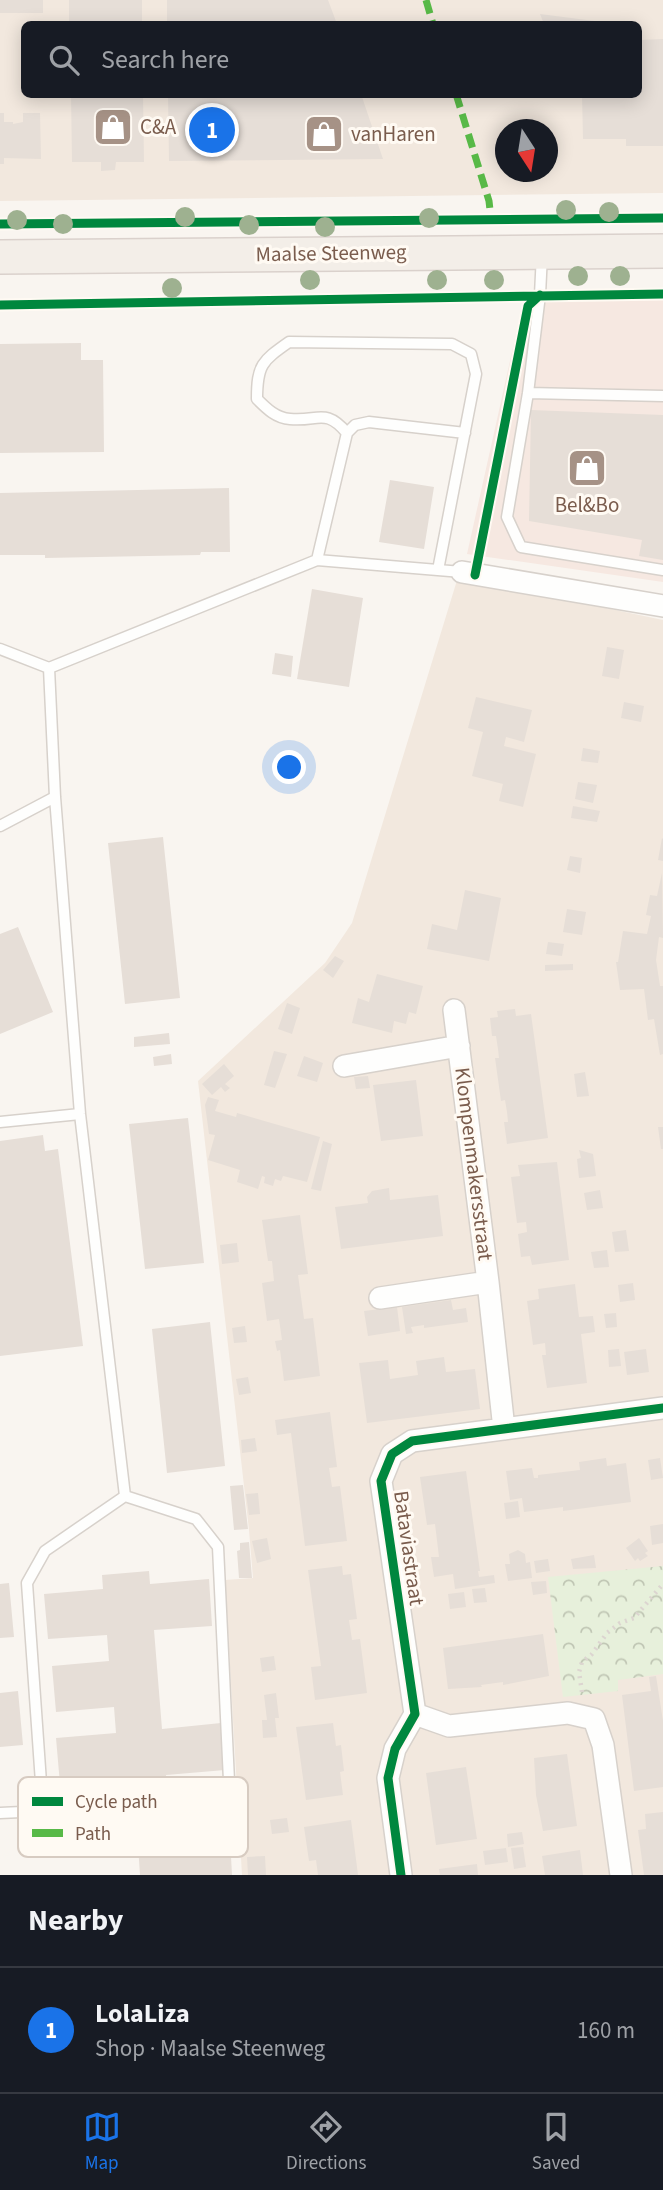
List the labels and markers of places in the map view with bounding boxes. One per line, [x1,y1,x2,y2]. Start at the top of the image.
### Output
pin: 1 [189,104,235,156]
shop icon: C&A [92,106,134,148]
place label: C&A [140,112,177,142]
shop icon: vanHaren [303,113,345,155]
place label: vanHaren [351,119,436,149]
shop icon: Bel&Bo [566,447,608,489]
place label: Bel&Bo [555,490,619,520]

